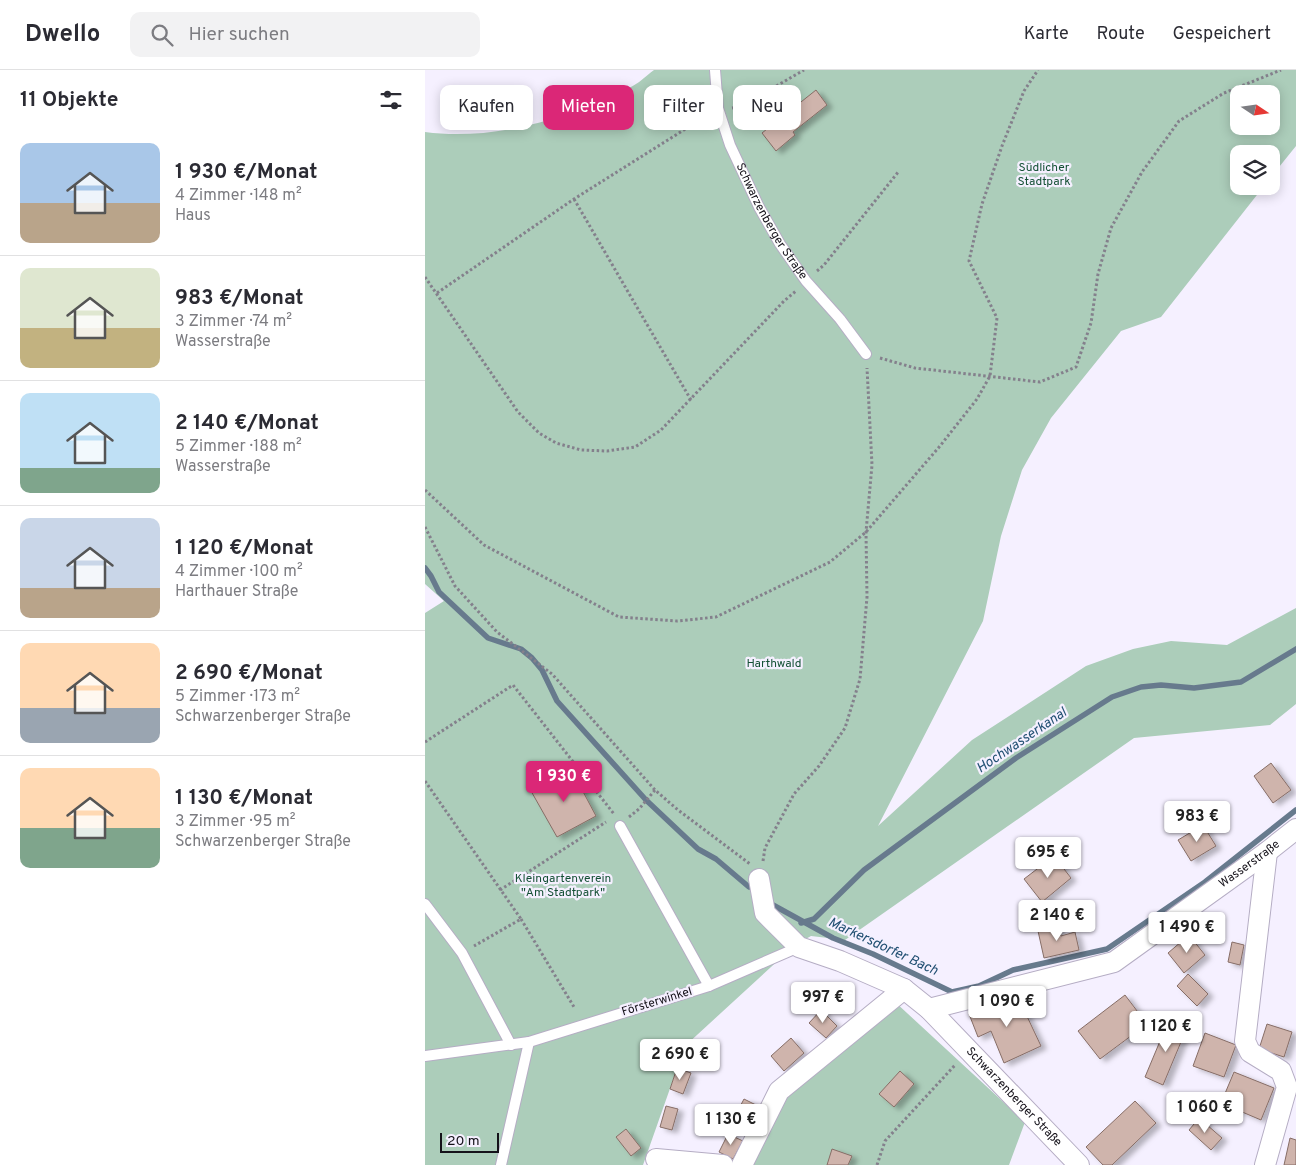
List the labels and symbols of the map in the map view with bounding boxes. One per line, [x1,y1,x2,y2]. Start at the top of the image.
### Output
north arrow [1230,85,1280,135]
park label: Südlicher Stadtpark [1017,160,1071,190]
street label: Schwarzenberger Straße [732,161,811,283]
park label: Harthwald [747,656,801,672]
water label: Hochwasserkanal [974,704,1072,777]
pin: 1 930 € [518,760,610,803]
pin: 983 € [1162,800,1232,843]
pin: 695 € [1013,836,1083,879]
street label: Wasserstraße [1216,837,1283,892]
park label: Kleingartenverein "Am Stadtpark" [515,871,611,901]
pin: 2 140 € [1011,900,1103,942]
pin: 1 490 € [1141,912,1233,954]
water label: Markersdorfer Bach [826,914,941,980]
pin: 997 € [788,982,858,1024]
street label: Försterwinkel [620,984,694,1020]
pin: 1 090 € [961,986,1053,1028]
pin: 1 120 € [1120,1010,1212,1053]
pin: 2 690 € [634,1038,726,1081]
street label: Schwarzenberger Straße [962,1044,1065,1150]
pin: 1 060 € [1159,1092,1251,1134]
pin: 1 130 € [685,1104,777,1146]
scale bar [440,1130,499,1153]

